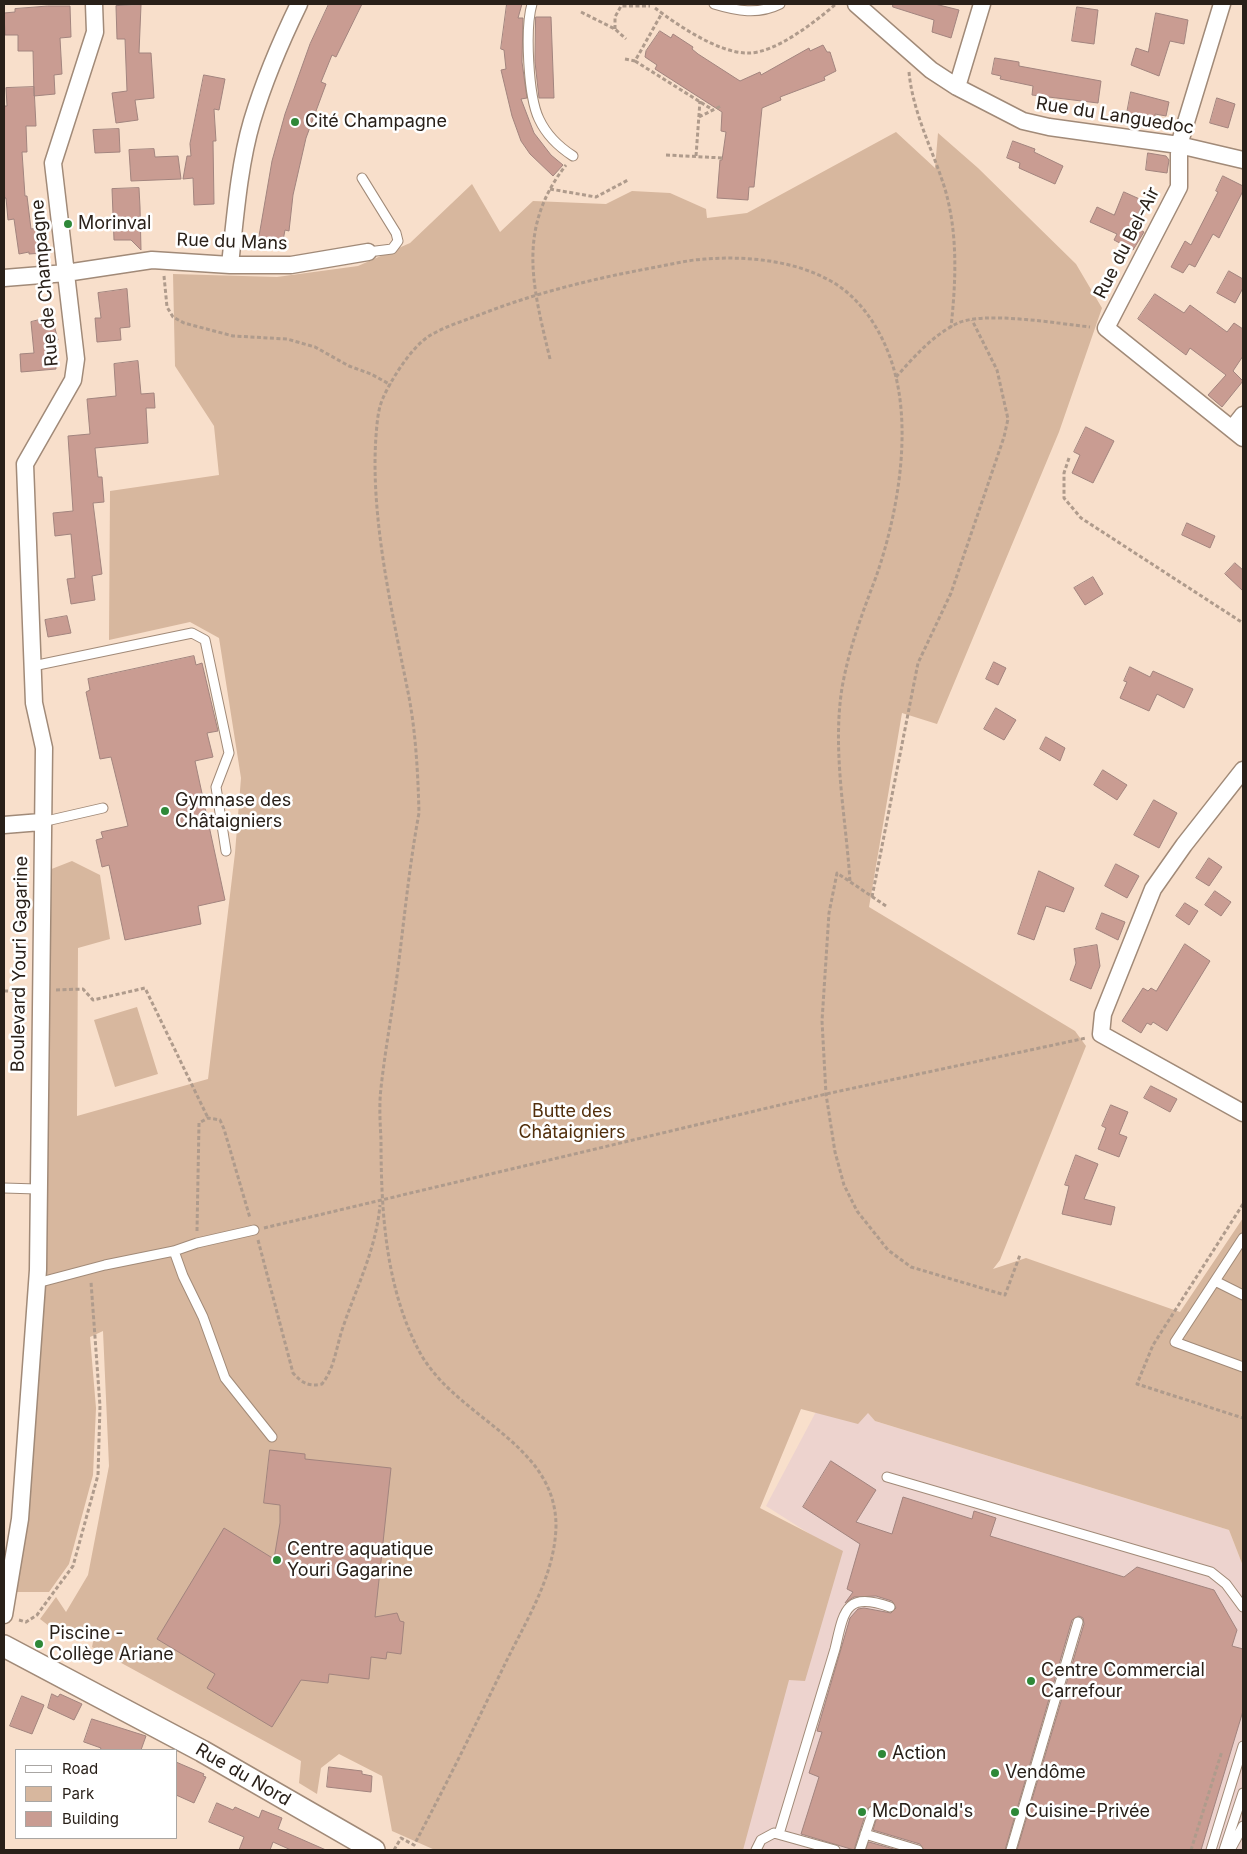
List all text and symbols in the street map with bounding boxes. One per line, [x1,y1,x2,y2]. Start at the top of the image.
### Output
street label: Rue du Languedoc [1034,93,1196,139]
place label: Cité Champagne [305,111,447,133]
marker: Cité Champagne [289,116,301,128]
street label: Rue du Bel-Air [1090,184,1164,302]
street label: Rue de Champagne [27,199,63,367]
place label: Morinval [78,213,151,235]
marker: Morinval [62,218,74,230]
street label: Rue du Mans [176,229,288,255]
place label: Gymnase des Châtaigniers [175,790,291,832]
marker: Gymnase des Châtaigniers [159,805,171,817]
street label: Boulevard Youri Gagarine [7,856,33,1072]
park label: Butte des Châtaigniers [518,1101,626,1144]
place label: Centre aquatique Youri Gagarine [287,1539,433,1582]
marker: Centre aquatique Youri Gagarine [271,1554,283,1566]
place label: Piscine - Collège Ariane [49,1623,174,1666]
marker: Piscine - Collège Ariane [33,1638,45,1650]
place label: Centre Commercial Carrefour [1041,1660,1205,1702]
marker: Centre Commercial Carrefour [1025,1675,1037,1687]
street label: Rue du Nord [192,1739,294,1811]
place label: Action [892,1743,946,1765]
marker: Action [876,1748,888,1760]
legend [15,1749,178,1839]
text: Road [62,1759,98,1778]
place label: Vendôme [1005,1762,1086,1784]
marker: Vendôme [989,1767,1001,1779]
text: Park [62,1784,94,1803]
place label: McDonald's [872,1801,973,1823]
place label: Cuisine-Privée [1025,1801,1150,1823]
marker: McDonald's [856,1806,868,1818]
marker: Cuisine-Privée [1009,1806,1021,1818]
text: Building [62,1809,119,1828]

